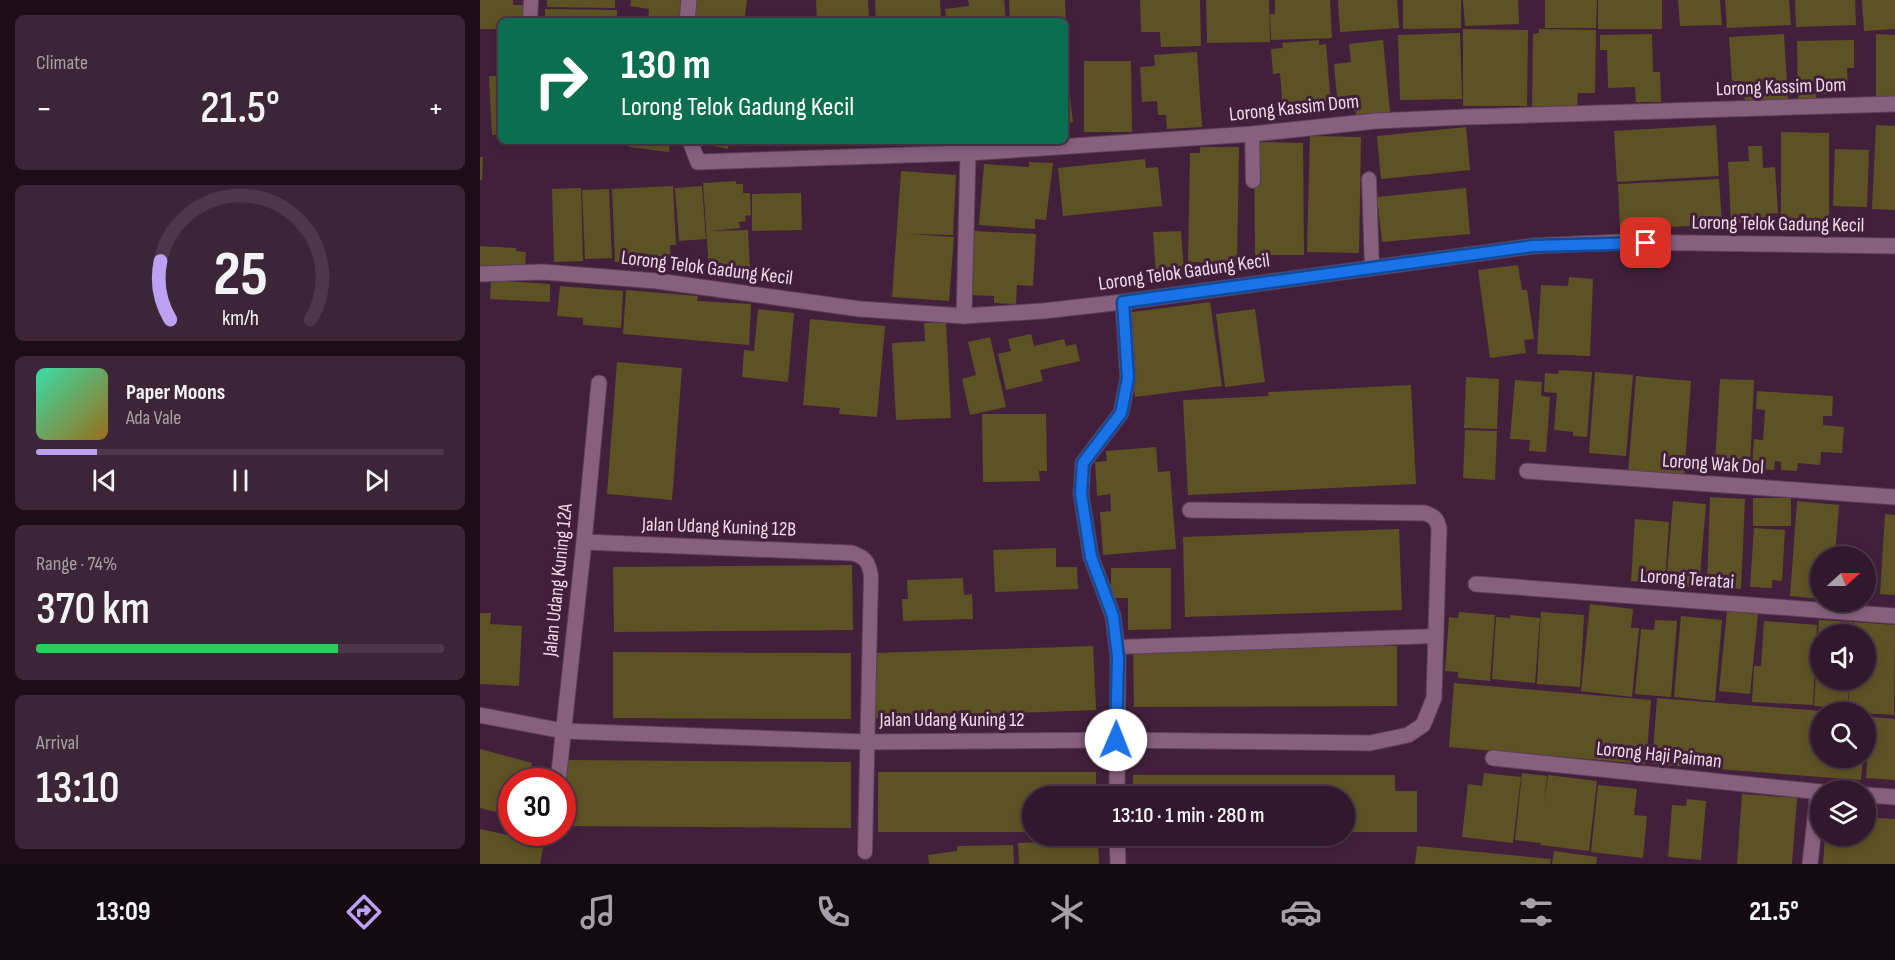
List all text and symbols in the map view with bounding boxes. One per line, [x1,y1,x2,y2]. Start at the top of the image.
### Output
text: 130 m [621,40,711,91]
icon: right [522,42,600,120]
text: Climate [36,51,88,75]
street label: Lorong Kassim Dom [1715,73,1847,101]
text: 21.5° [200,81,280,136]
text: − [36,89,52,129]
text: + [428,89,444,129]
street label: Lorong Kassim Dom [1228,89,1360,127]
text: Lorong Telok Gadung Kecil [621,91,854,123]
street label: Lorong Telok Gadung Kecil [1691,210,1865,238]
pin [1620,217,1671,268]
icon: arrive [1629,226,1662,259]
text: 25 [213,238,267,313]
street label: Lorong Telok Gadung Kecil [620,246,794,290]
street label: Lorong Telok Gadung Kecil [1097,248,1271,296]
text: km/h [221,306,259,331]
text: Paper Moons [126,379,225,406]
text: Ada Vale [126,406,181,430]
street label: Lorong Wak Dol [1661,448,1765,480]
icon: previous [88,464,121,497]
icon: pause [224,464,257,497]
icon: next [360,464,393,497]
street label: Jalan Udang Kuning 12A [538,502,578,659]
street label: Jalan Udang Kuning 12B [641,512,797,542]
north arrow [1810,546,1876,612]
map controls [1810,546,1876,846]
text: Range · 74% [36,552,117,576]
street label: Lorong Teratai [1639,564,1735,594]
text: 370 km [36,582,150,637]
button: sound [1810,624,1876,690]
button: search [1810,702,1876,768]
street label: Jalan Udang Kuning 12 [878,708,1025,732]
position arrow [1084,708,1148,772]
text: Arrival [36,731,79,755]
street label: Lorong Haji Paiman [1595,736,1723,774]
text: 13:10 [36,761,120,816]
speed limit sign: 30 [498,768,576,846]
button: layers [1810,780,1876,846]
text: 13:10 · 1 min · 280 m [1113,802,1264,829]
icon: directions [343,891,385,933]
icon: music [577,891,619,933]
icon: phone [812,891,854,933]
icon: climate [1046,891,1088,933]
icon: car [1280,891,1322,933]
icon: filters [1515,891,1557,933]
text: 13:09 [96,896,151,928]
text: 21.5° [1749,896,1799,928]

